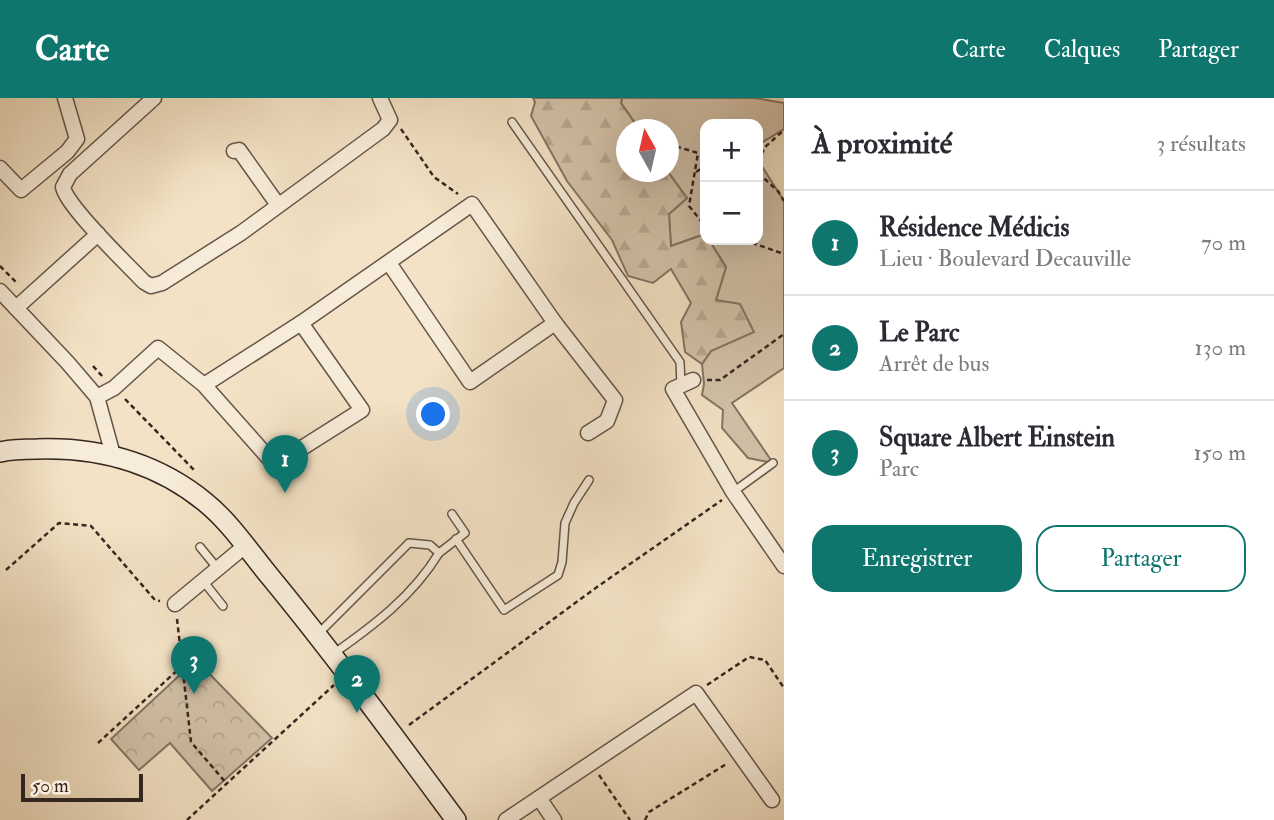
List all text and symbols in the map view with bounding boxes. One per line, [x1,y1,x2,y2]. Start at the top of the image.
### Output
text: Carte [35,29,109,70]
text: Carte [952,34,1006,65]
text: Calques [1044,34,1120,65]
text: Partager [1158,34,1239,65]
north arrow [616,119,679,182]
map controls [700,119,763,245]
button: + [700,119,763,182]
text: À proximité [812,125,952,162]
text: 3 résultats [1156,129,1246,158]
button: − [700,182,763,245]
text: Résidence Médicis [879,212,1069,244]
text: 1 [831,228,839,257]
text: 70 m [1201,228,1246,257]
text: Lieu · Boulevard Decauville [879,244,1131,273]
text: Le Parc [879,317,960,349]
text: 2 [829,333,841,362]
text: 130 m [1194,333,1246,362]
text: Arrêt de bus [879,349,989,378]
your location [416,397,450,431]
text: Square Albert Einstein [879,422,1115,454]
pin: 1 [262,435,308,493]
text: 3 [831,438,839,467]
text: 150 m [1193,438,1246,467]
text: Parc [879,454,919,483]
button: Enregistrer [812,525,1022,592]
button: Partager [1036,525,1246,592]
pin: 3 [171,636,217,694]
pin: 2 [334,655,380,713]
scale bar [21,771,144,803]
text: 50 m [32,774,69,798]

